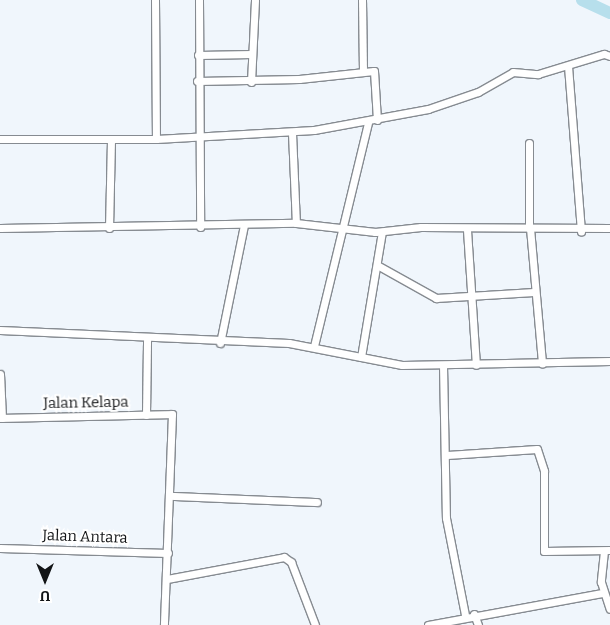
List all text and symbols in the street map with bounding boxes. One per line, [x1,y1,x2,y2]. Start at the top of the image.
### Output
street label: Jalan Kelapa [43,393,129,413]
street label: Jalan Antara [42,527,128,547]
north arrow [20,555,70,605]
text: U [40,587,50,604]

